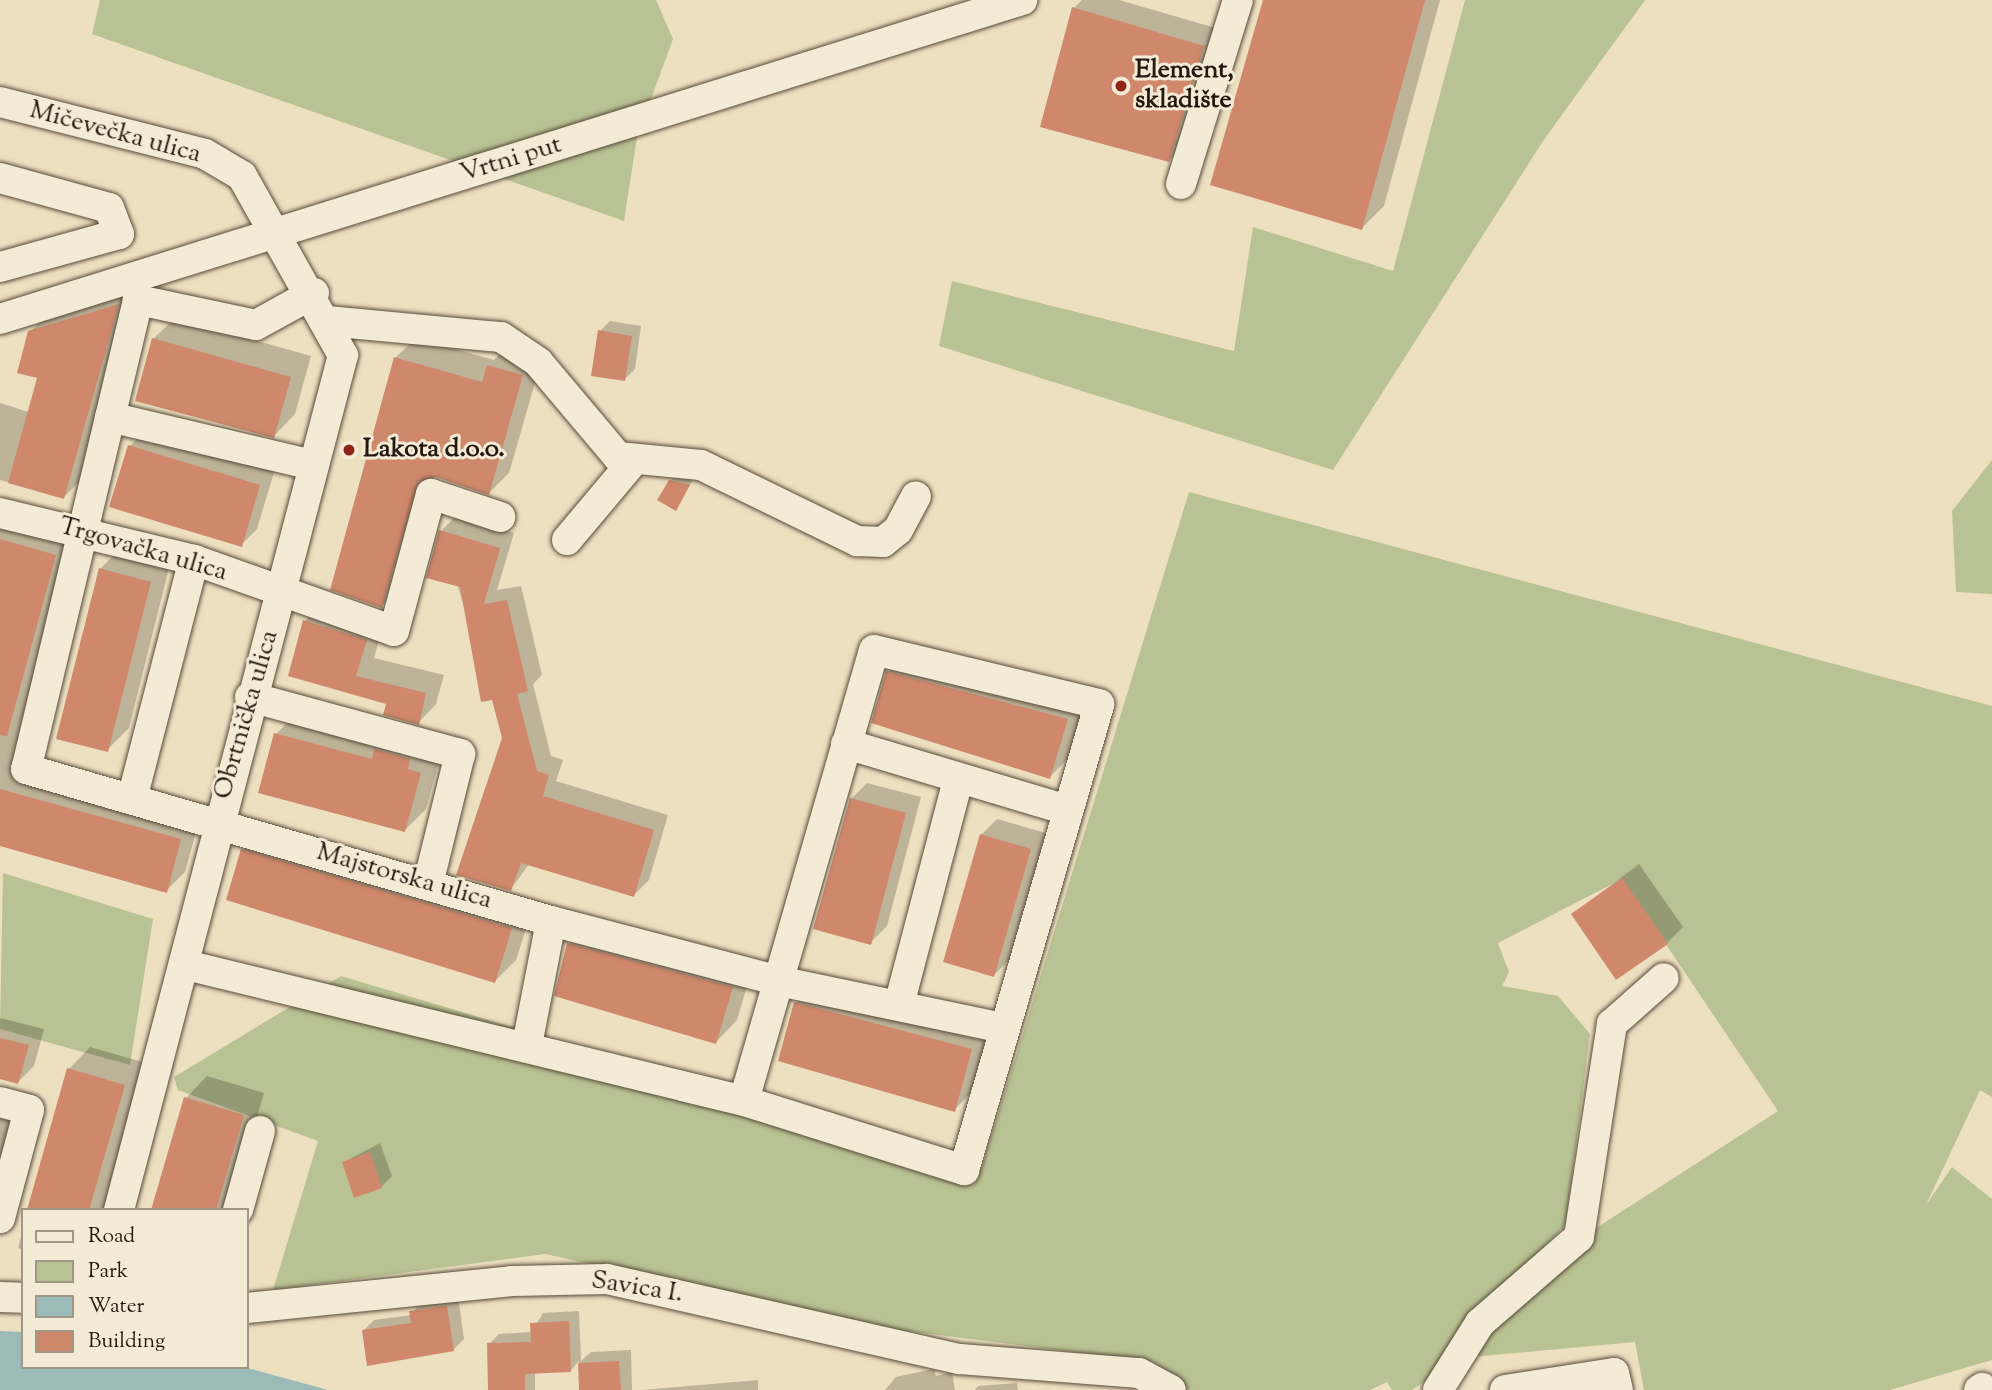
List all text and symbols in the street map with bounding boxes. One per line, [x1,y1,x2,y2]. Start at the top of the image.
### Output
place label: Element, skladište [1135,55,1234,116]
marker: Element, skladište [1113,78,1129,94]
street label: Mičevečka ulica [26,95,204,171]
street label: Vrtni put [456,130,566,190]
place label: Lakota d.o.o. [363,434,505,466]
marker: Lakota d.o.o. [341,442,357,458]
street label: Trgovačka ulica [55,511,231,589]
street label: Obrtnička ulica [208,627,286,803]
street label: Majstorska ulica [313,837,495,917]
legend [21,1208,248,1369]
text: Road [88,1222,135,1252]
text: Park [88,1257,128,1287]
street label: Savica I. [589,1265,685,1311]
text: Water [88,1292,144,1322]
text: Building [88,1327,165,1357]

